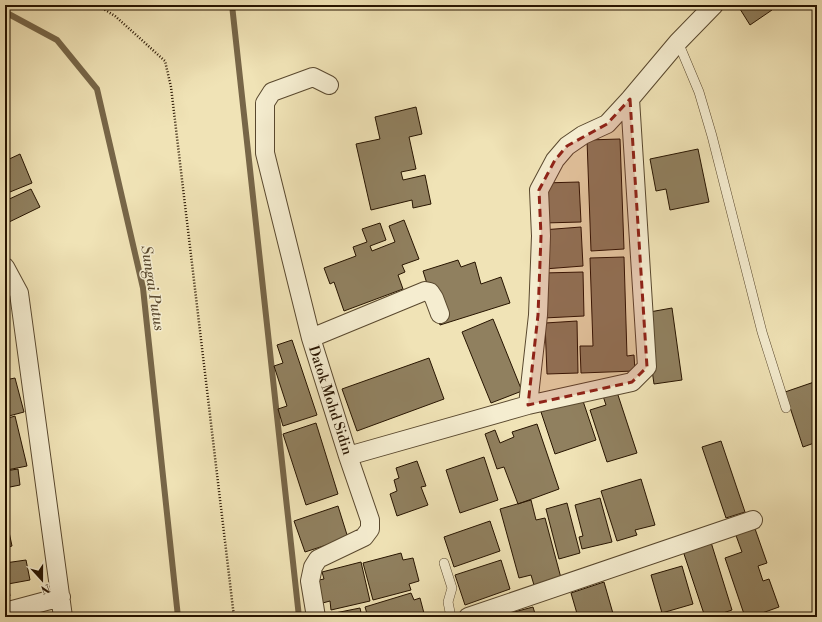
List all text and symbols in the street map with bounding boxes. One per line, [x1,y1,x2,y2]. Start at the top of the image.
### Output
water label: Sungai Putus [136,244,169,332]
street label: Datok Mohd Sidin [304,343,356,458]
north arrow [22,560,62,600]
text: N [38,580,52,597]

